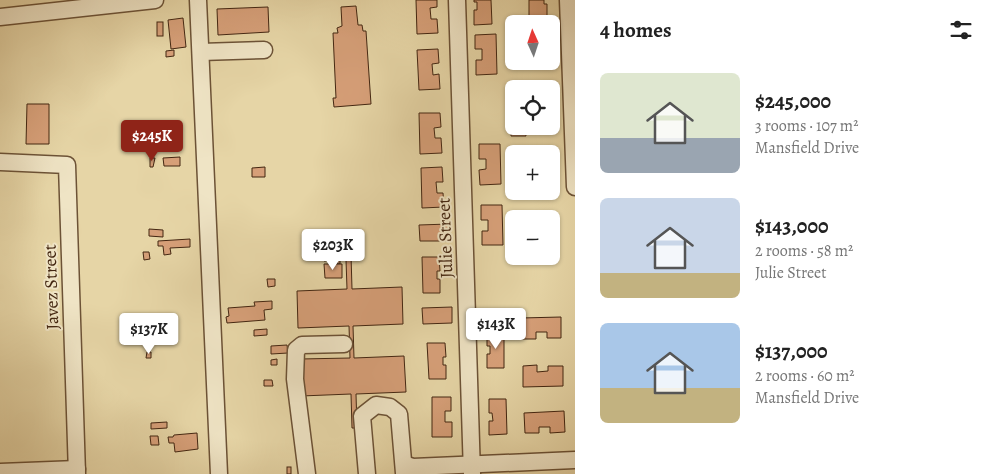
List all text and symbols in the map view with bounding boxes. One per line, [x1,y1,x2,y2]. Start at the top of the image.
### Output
north arrow [505,15,560,70]
map controls [505,15,560,265]
text: 4 homes [600,16,672,44]
icon: filters [947,16,975,44]
button: locate [505,80,560,135]
text: $245,000 [755,87,831,115]
icon: home [640,93,700,153]
text: 3 rooms · 107 m² [755,115,858,137]
pin: $245K [117,120,187,162]
text: $245K [132,125,172,147]
text: Mansfield Drive [755,137,859,159]
button: + [505,145,560,200]
street label: Julie Street [432,197,458,279]
button: − [505,210,560,265]
text: $143,000 [755,212,829,240]
icon: home [640,218,700,278]
pin: $203K [298,228,368,271]
text: $203K [313,234,353,256]
text: 2 rooms · 58 m² [755,240,853,262]
street label: Javez Street [38,244,64,330]
text: Julie Street [755,262,827,284]
pin: $143K [461,308,531,350]
pin: $137K [114,312,184,355]
text: $143K [477,313,515,335]
text: $137K [130,318,168,340]
text: $137,000 [755,337,828,365]
icon: home [640,343,700,403]
text: 2 rooms · 60 m² [755,365,855,387]
text: Mansfield Drive [755,387,859,409]

